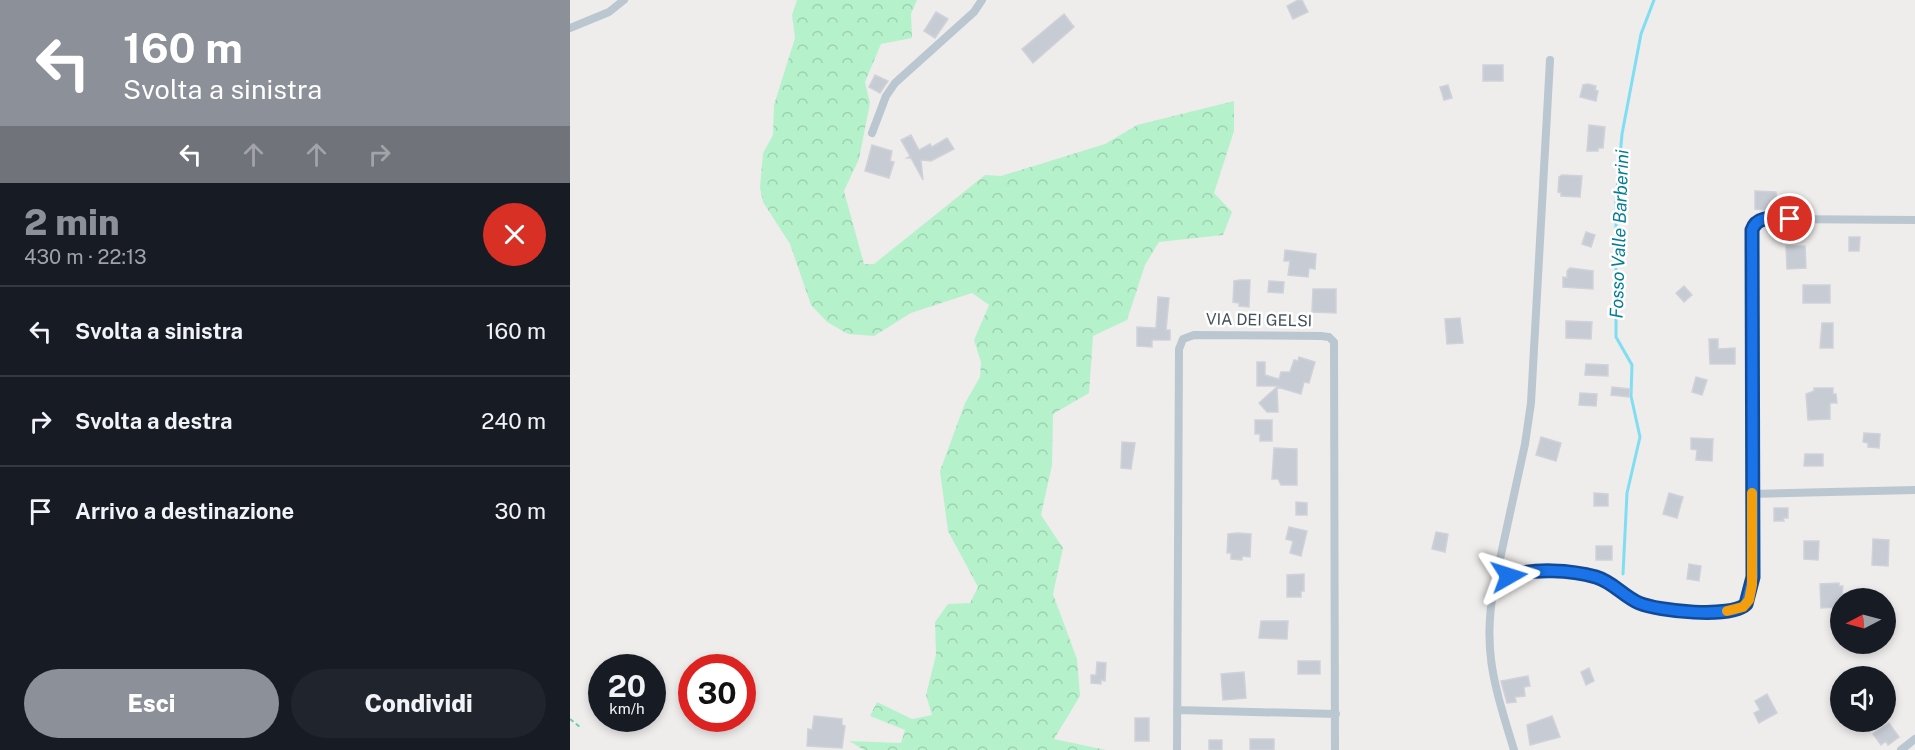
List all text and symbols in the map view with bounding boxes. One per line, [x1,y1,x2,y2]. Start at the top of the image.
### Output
text: 160 m [123,23,243,72]
icon: left [24,24,102,102]
text: Svolta a sinistra [123,73,322,105]
icon: left [174,138,207,171]
icon: ahead [237,138,270,171]
icon: ahead [300,138,333,171]
icon: right [363,138,396,171]
water label: Fosso Valle Barberini [1606,149,1632,319]
pin [1764,193,1815,244]
text: 2 min [24,201,120,243]
icon: arrive [1773,202,1806,235]
button: close [483,203,546,266]
text: 430 m · 22:13 [24,245,147,269]
street label: VIA DEI GELSI [1206,310,1312,330]
icon: left [24,315,57,348]
text: Svolta a sinistra [75,318,243,344]
text: 160 m [486,318,546,344]
icon: right [24,405,57,438]
text: Svolta a destra [75,408,232,434]
text: 240 m [481,408,546,434]
icon: arrive [24,495,57,528]
text: Arrivo a destinazione [75,498,294,524]
text: 30 m [494,498,546,524]
position arrow [1477,544,1541,608]
north arrow [1830,588,1896,654]
map controls [1830,588,1896,732]
speed limit sign: 30 [678,654,756,732]
button: sound [1830,666,1896,732]
text: 20 [608,668,646,704]
button: Esci [24,669,279,738]
button: Condividi [291,669,546,738]
text: km/h [609,700,645,717]

